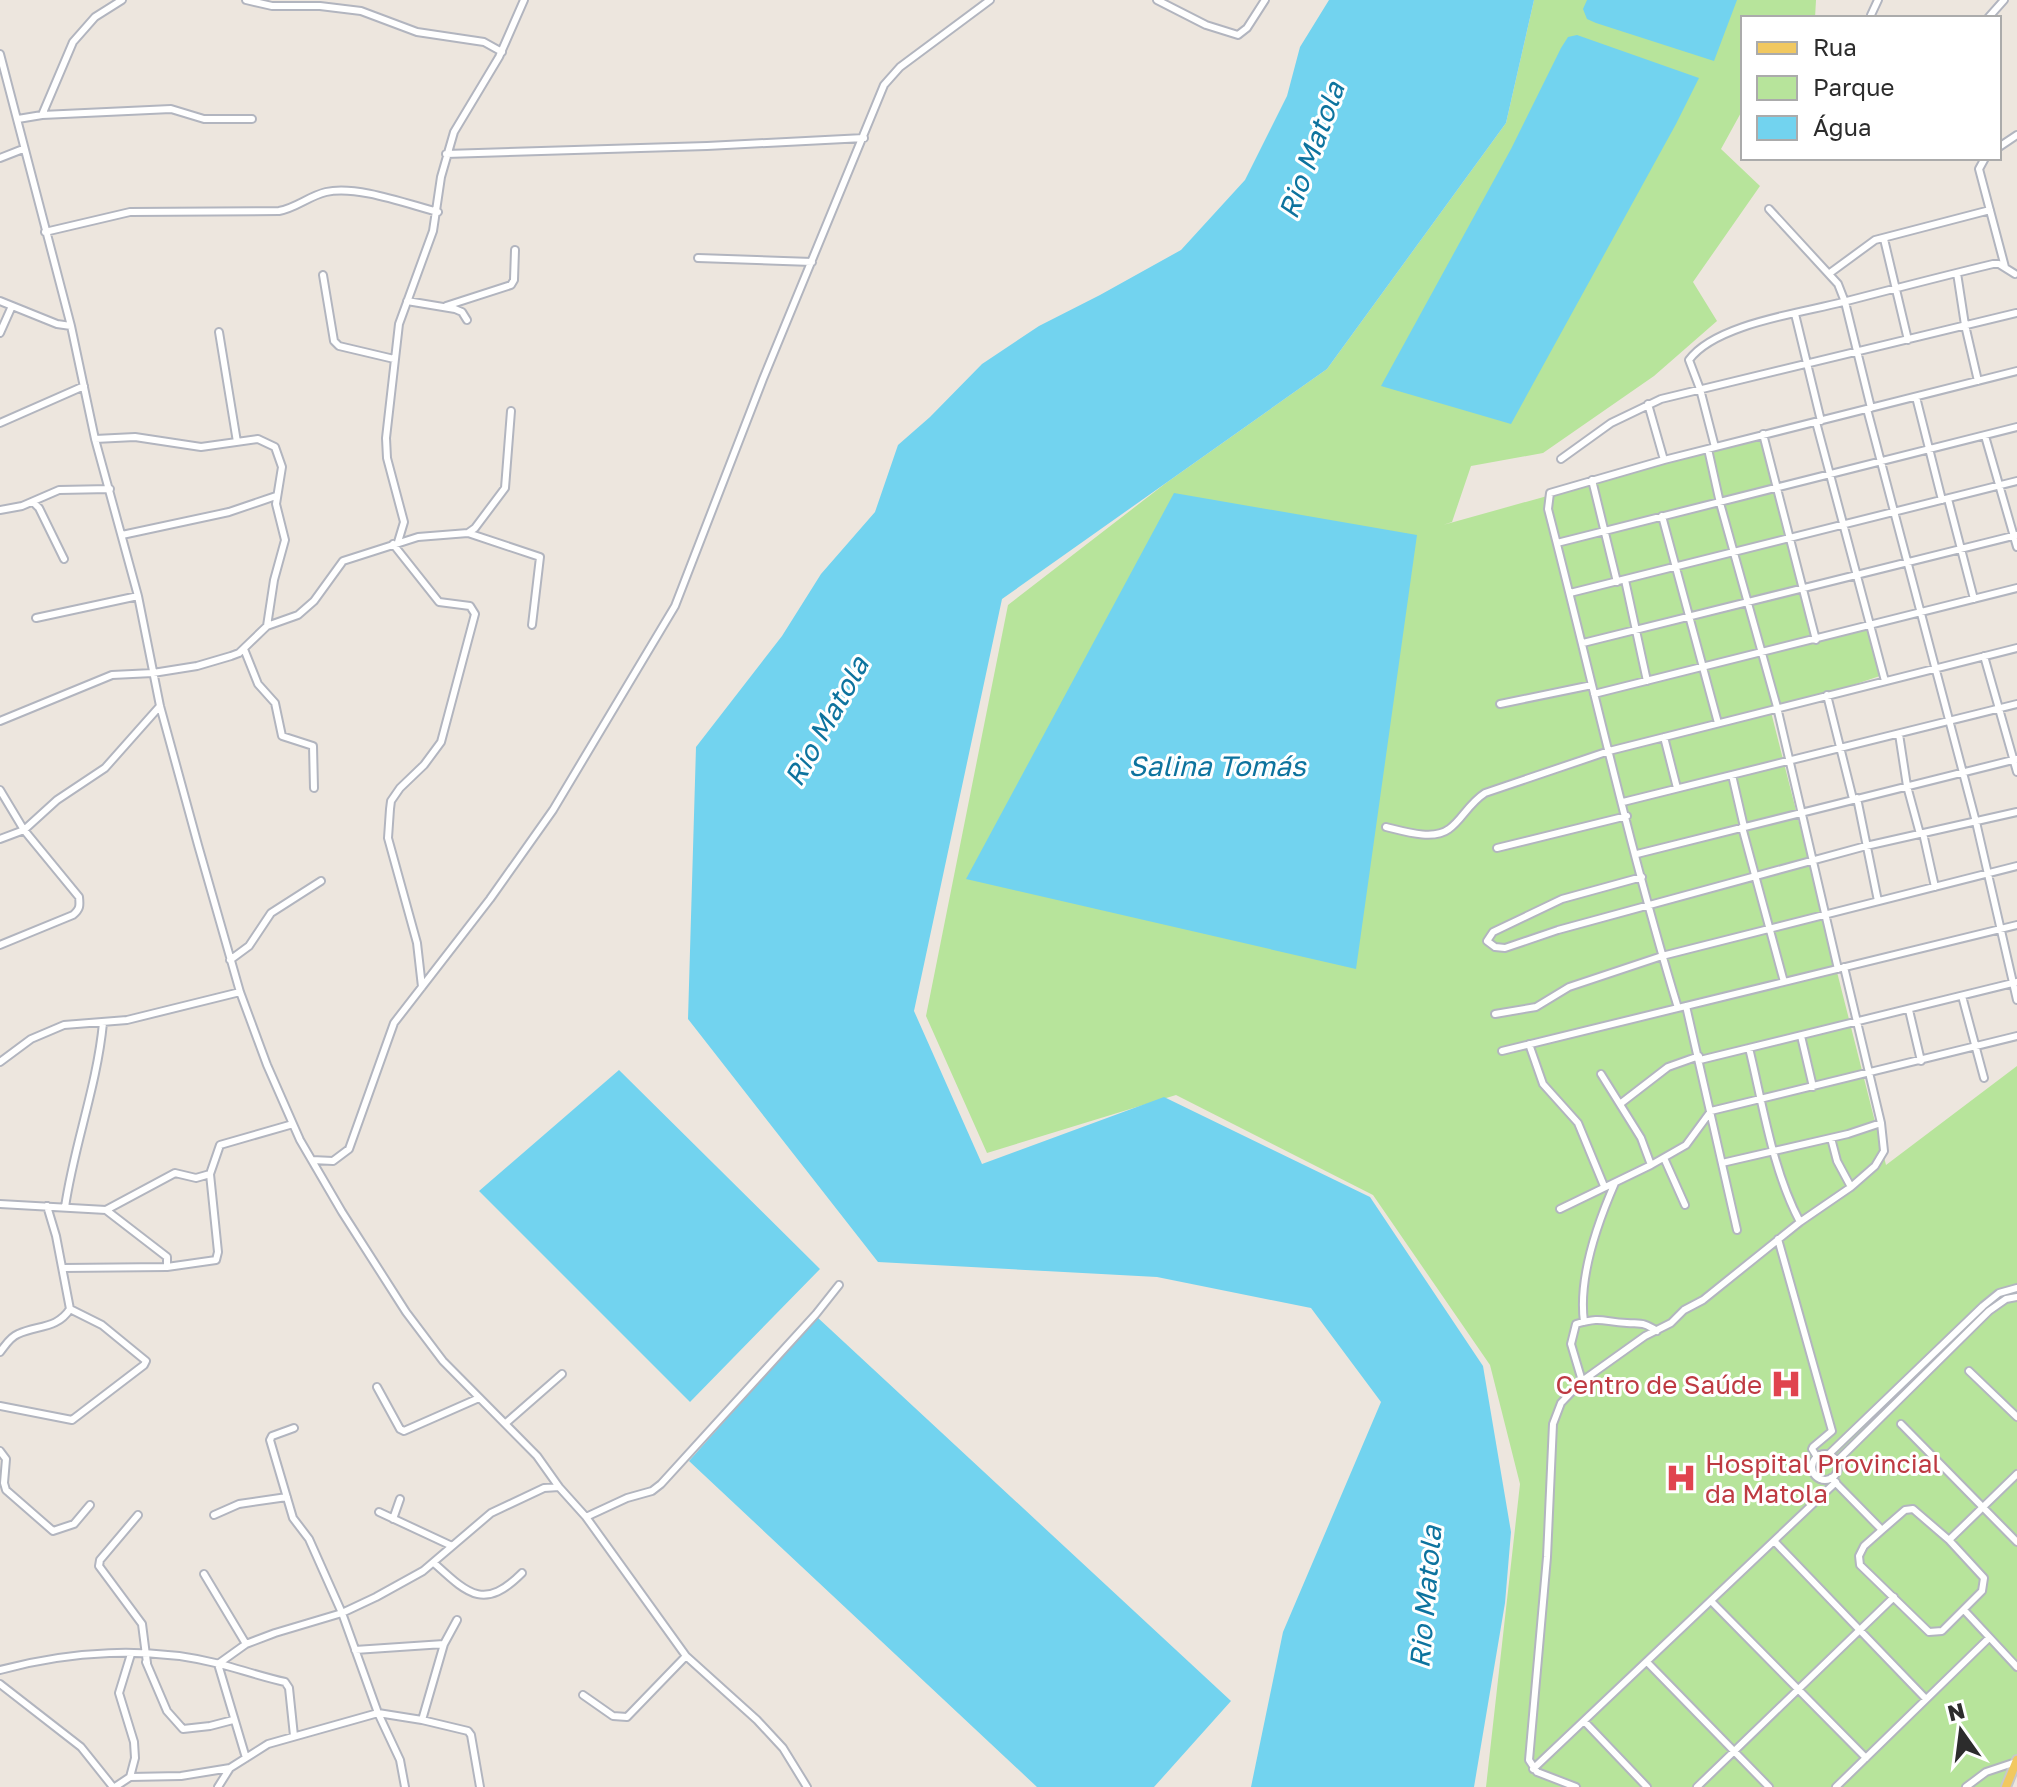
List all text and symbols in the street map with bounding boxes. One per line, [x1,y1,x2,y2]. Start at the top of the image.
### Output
legend [1741,16,2001,160]
text: Rua [1813,32,1857,61]
text: Parque [1813,72,1894,101]
water label: Rio Matola [1271,76,1351,223]
text: Água [1813,112,1872,141]
water label: Rio Matola [777,650,876,791]
water label: Salina Tomás [1128,749,1307,782]
hospital icon: Centro de Saúde [1769,1367,1803,1401]
place label: Centro de Saúde [1555,1369,1762,1400]
place label: Hospital Provincial da Matola [1705,1448,1941,1509]
hospital icon: Hospital Provincial da Matola [1664,1461,1698,1495]
water label: Rio Matola [1402,1523,1448,1670]
north arrow [1921,1691,2001,1771]
text: N [1945,1696,1967,1726]

